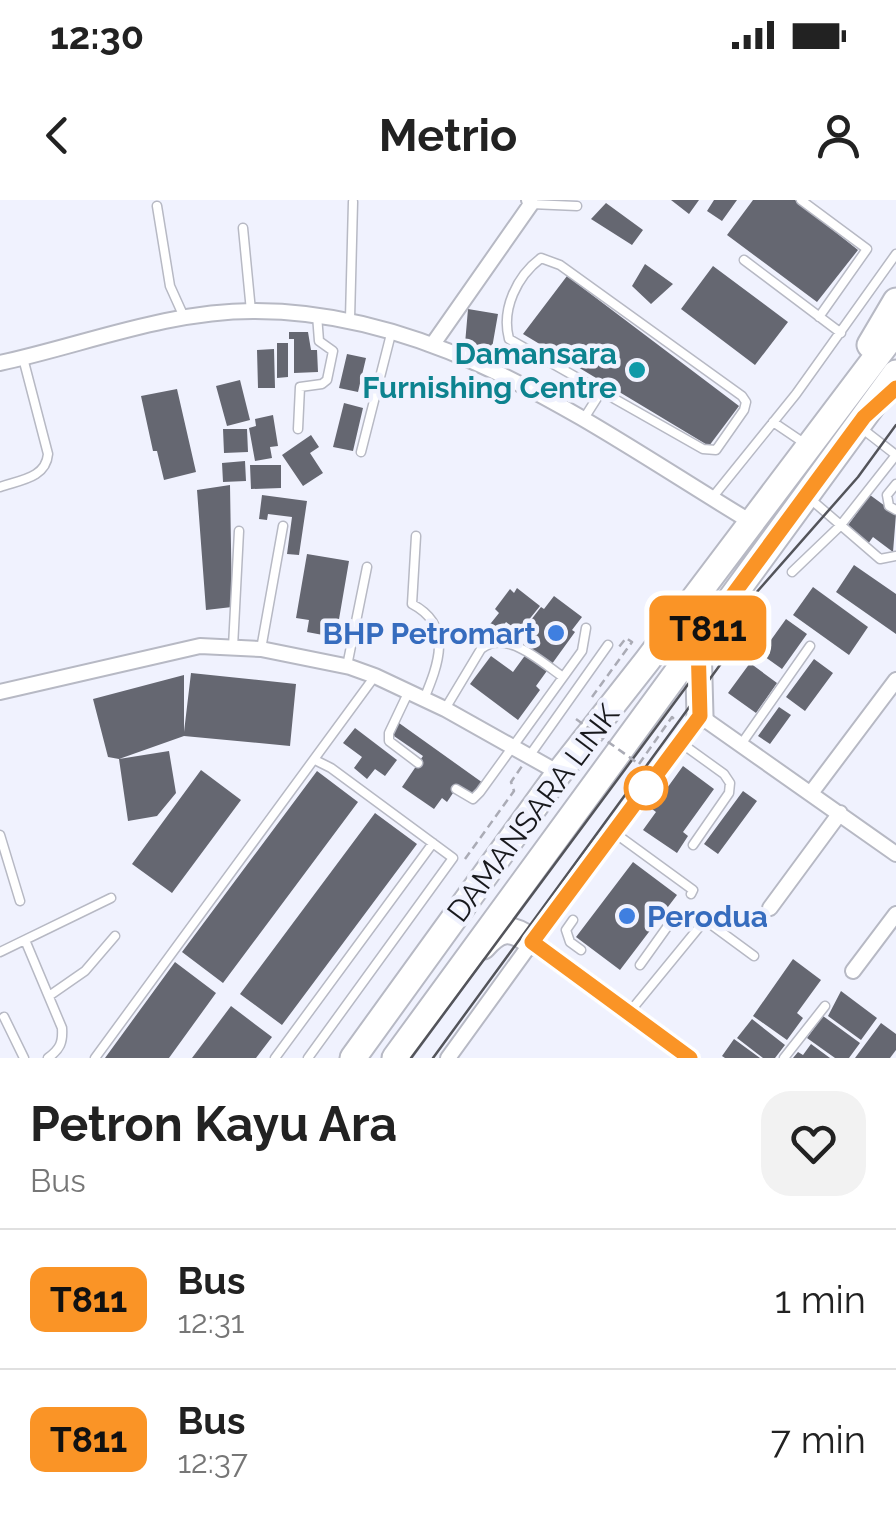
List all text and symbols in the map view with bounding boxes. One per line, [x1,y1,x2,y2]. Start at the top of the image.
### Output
text: 12:30 [50,13,144,58]
icon: back [30,108,85,163]
icon: person [811,108,866,163]
text: Metrio [379,109,517,162]
place label: Damansara Furnishing Centre [362,336,617,405]
marker: Damansara Furnishing Centre [626,359,648,381]
line badge: T811 [638,596,778,660]
text: T811 [669,608,747,649]
place label: BHP Petromart [323,616,536,651]
marker: BHP Petromart [545,622,567,644]
street label: DAMANSARA LINK [440,697,626,928]
unlabelled marker [625,767,667,809]
place label: Perodua [647,899,768,934]
marker: Perodua [616,905,638,927]
button: heart [761,1091,866,1196]
text: Petron Kayu Ara [30,1096,397,1152]
text: Bus [30,1162,86,1199]
text: Bus [177,1258,245,1303]
text: 1 min [775,1277,866,1322]
text: T811 [50,1279,127,1320]
text: 12:31 [177,1303,245,1340]
text: Bus [177,1398,245,1443]
text: 7 min [771,1417,866,1462]
text: T811 [50,1419,127,1460]
text: 12:37 [177,1443,248,1480]

